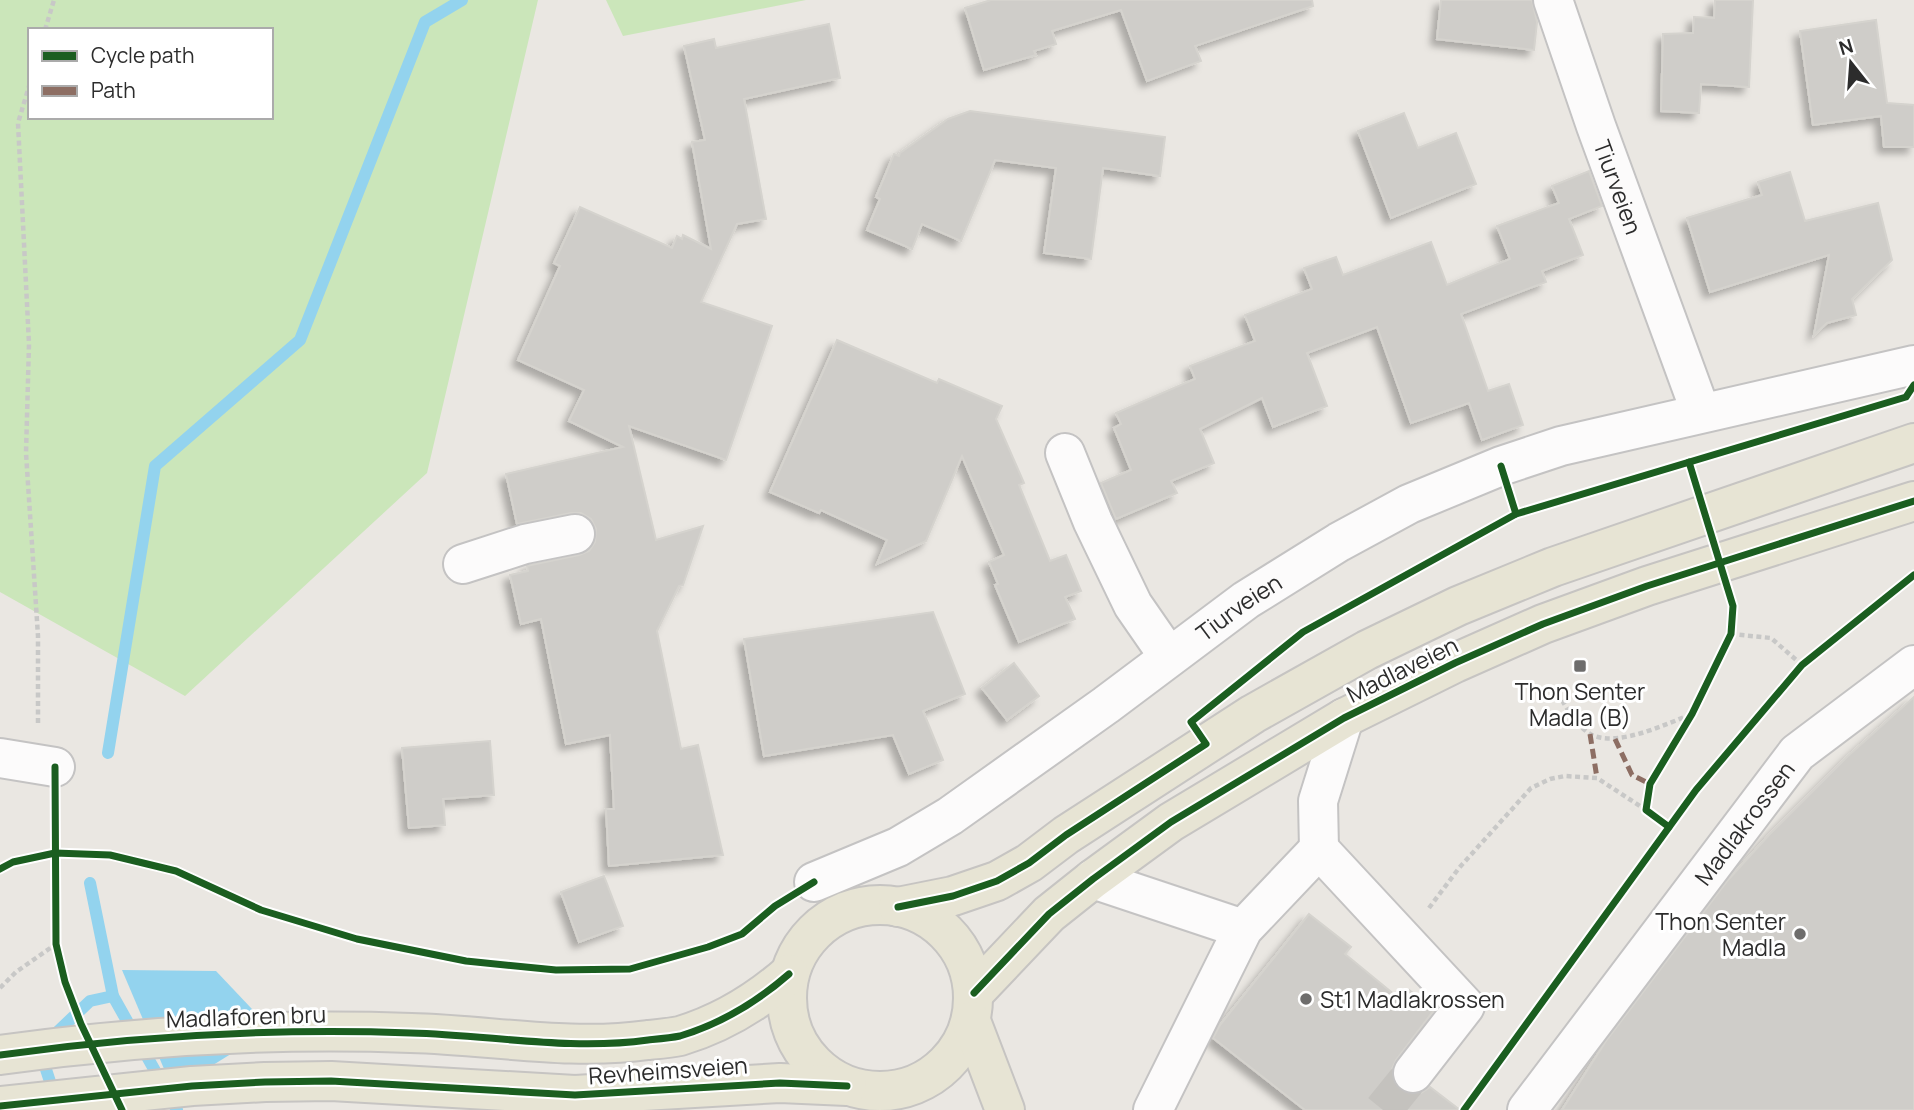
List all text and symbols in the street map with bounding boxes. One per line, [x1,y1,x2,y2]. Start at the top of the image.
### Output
legend [28,28,273,119]
north arrow [1816,28,1886,98]
text: N [1836,32,1856,61]
text: Cycle path [91,41,194,69]
text: Path [91,76,136,104]
street label: Tiurveien [1586,135,1650,238]
street label: Tiurveien [1189,566,1288,648]
street label: Madlaveien [1341,628,1463,710]
marker: Thon Senter Madla (B) [1572,658,1588,674]
place label: Thon Senter Madla (B) [1515,675,1645,733]
street label: Madlakrossen [1687,754,1802,891]
place label: Thon Senter Madla [1655,905,1786,963]
marker: Thon Senter Madla [1792,926,1808,942]
place label: St1 Madlakrossen [1320,983,1505,1015]
marker: St1 Madlakrossen [1298,991,1314,1007]
street label: Madlaforen bru [165,997,327,1035]
street label: Revheimsveien [587,1048,749,1092]

